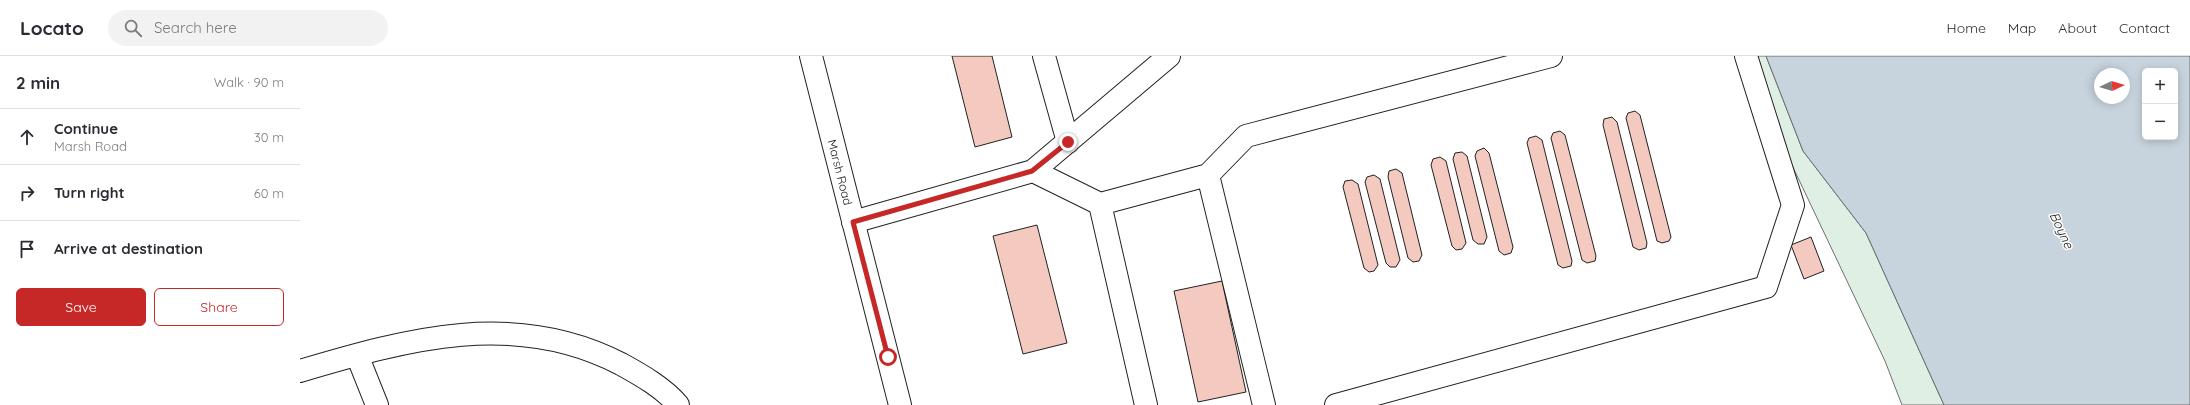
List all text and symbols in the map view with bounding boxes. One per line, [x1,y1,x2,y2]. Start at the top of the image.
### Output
search box [108,10,388,46]
text: Locato [20,16,84,40]
icon: search [122,17,144,39]
text: Search here [154,18,237,37]
text: Home [1947,19,1986,37]
text: Map [2008,19,2036,37]
text: About [2058,19,2097,37]
text: Contact [2119,19,2170,37]
north arrow [2094,68,2130,104]
map controls [2142,68,2178,140]
button: + [2142,68,2178,104]
text: 2 min [16,72,60,93]
text: Walk · 90 m [214,74,284,90]
button: − [2142,104,2178,140]
text: Continue [54,119,118,138]
icon: ahead [16,126,38,148]
text: 30 m [254,129,284,145]
route end [1059,133,1077,151]
text: Marsh Road [54,138,127,154]
street label: Marsh Road [825,138,856,207]
icon: right [16,182,38,204]
text: Turn right [54,183,125,202]
text: 60 m [254,185,284,201]
water label: Boyne [2047,209,2078,251]
icon: arrive [16,238,38,260]
text: Arrive at destination [54,239,203,258]
button: Save [16,288,146,326]
button: Share [154,288,284,326]
route start [879,348,897,366]

